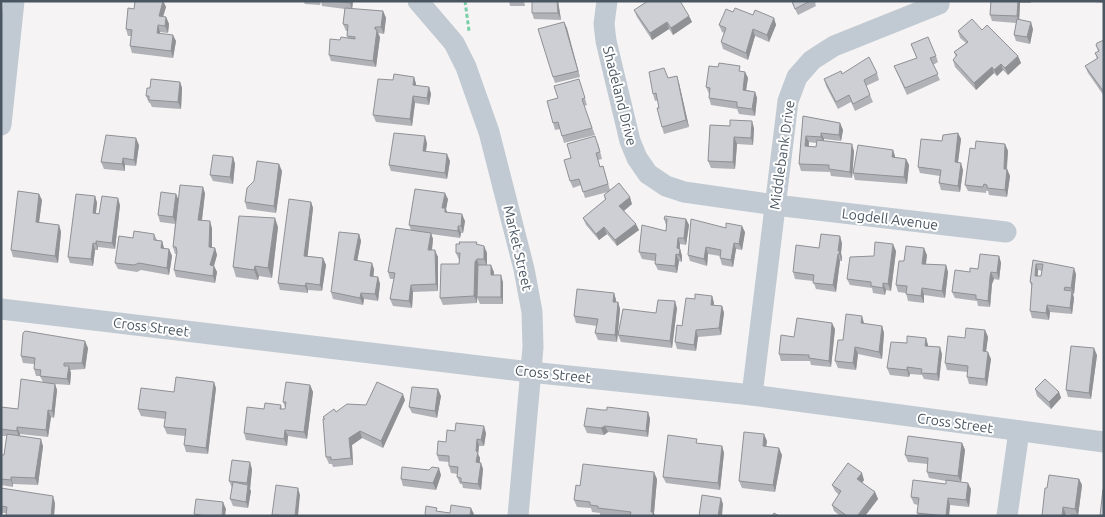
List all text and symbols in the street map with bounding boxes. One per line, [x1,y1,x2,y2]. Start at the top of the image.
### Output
street label: Shadeland Drive [600,45,640,147]
street label: Middlebank Drive [766,99,798,211]
street label: Market Street [500,204,536,293]
street label: Logdell Avenue [841,205,939,233]
street label: Cross Street [112,314,190,340]
street label: Cross Street [514,362,592,386]
street label: Cross Street [916,410,994,436]

